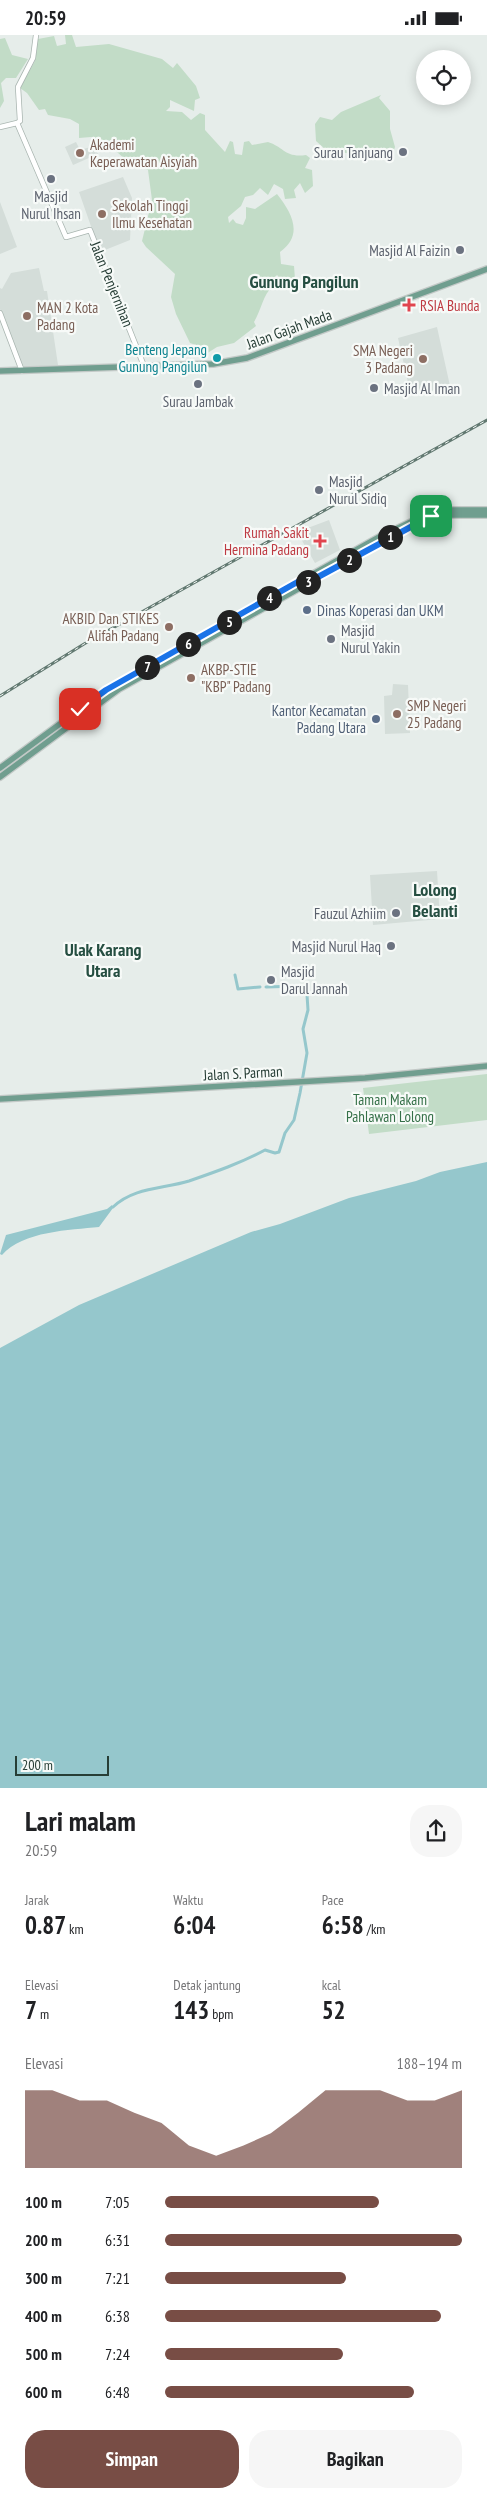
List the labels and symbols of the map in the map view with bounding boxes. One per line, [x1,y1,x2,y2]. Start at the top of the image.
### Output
place label: Akademi Keperawatan Aisyiah [90,135,197,171]
place label: Surau Tanjuang [314,143,393,162]
marker: Surau Tanjuang [397,146,409,158]
marker: Akademi Keperawatan Aisyiah [74,147,86,159]
marker: Masjid Nurul Ihsan [45,173,57,185]
place label: Masjid Nurul Ihsan [21,187,81,223]
place label: Sekolah Tinggi Ilmu Kesehatan [112,196,192,232]
marker: Sekolah Tinggi Ilmu Kesehatan [96,208,108,220]
street label: Jalan Penjernihan [86,238,138,330]
place label: Masjid Al Faizin [369,241,450,260]
marker: Masjid Al Faizin [454,244,466,256]
district label: Gunung Pangilun [249,270,359,293]
place label: RSIA Bunda [420,296,480,315]
place label: MAN 2 Kota Padang [37,298,98,334]
marker: RSIA Bunda [402,298,416,312]
street label: Jalan Gajah Mada [243,305,334,354]
marker: MAN 2 Kota Padang [21,310,33,322]
place label: Benteng Jepang Gunung Pangilun [118,340,207,376]
place label: SMA Negeri 3 Padang [353,341,413,377]
marker: Benteng Jepang Gunung Pangilun [211,352,223,364]
marker: SMA Negeri 3 Padang [417,353,429,365]
marker: Surau Jambak [192,378,204,390]
place label: Masjid Al Iman [384,379,460,398]
marker: Masjid Al Iman [368,382,380,394]
place label: Surau Jambak [163,392,233,411]
place label: Masjid Nurul Sidiq [329,472,387,508]
marker: Masjid Nurul Sidiq [313,484,325,496]
pin [410,495,452,537]
place label: Rumah Sakit Hermina Padang [224,523,309,559]
pin: 1 [378,525,402,549]
marker: Rumah Sakit Hermina Padang [313,534,327,548]
pin: 2 [336,547,362,573]
pin: 3 [296,569,320,595]
pin: 4 [256,585,282,611]
place label: Dinas Koperasi dan UKM [317,601,444,620]
marker: Dinas Koperasi dan UKM [301,604,313,616]
place label: AKBID Dan STIKES Alifah Padang [62,609,159,645]
pin: 5 [216,609,242,635]
marker: AKBID Dan STIKES Alifah Padang [163,621,175,633]
place label: Masjid Nurul Yakin [341,621,400,657]
pin: 6 [176,631,200,657]
marker: Masjid Nurul Yakin [325,633,337,645]
pin: 7 [134,655,160,679]
place label: AKBP-STIE "KBP" Padang [201,660,271,696]
marker: AKBP-STIE "KBP" Padang [185,672,197,684]
pin [59,688,101,730]
place label: SMP Negeri 25 Padang [407,696,467,732]
place label: Kantor Kecamatan Padang Utara [272,701,366,737]
marker: SMP Negeri 25 Padang [391,708,403,720]
marker: Kantor Kecamatan Padang Utara [370,713,382,725]
district label: Lolong Belanti [412,878,458,922]
place label: Fauzul Azhiim [314,904,386,923]
marker: Fauzul Azhiim [390,907,402,919]
place label: Masjid Nurul Haq [292,937,381,956]
district label: Ulak Karang Utara [64,938,142,982]
marker: Masjid Nurul Haq [385,940,397,952]
place label: Masjid Darul Jannah [281,962,348,998]
marker: Masjid Darul Jannah [265,974,277,986]
street label: Jalan S. Parman [202,1061,283,1085]
park label: Taman Makam Pahlawan Lolong [346,1090,434,1126]
scale bar [15,1753,109,1776]

